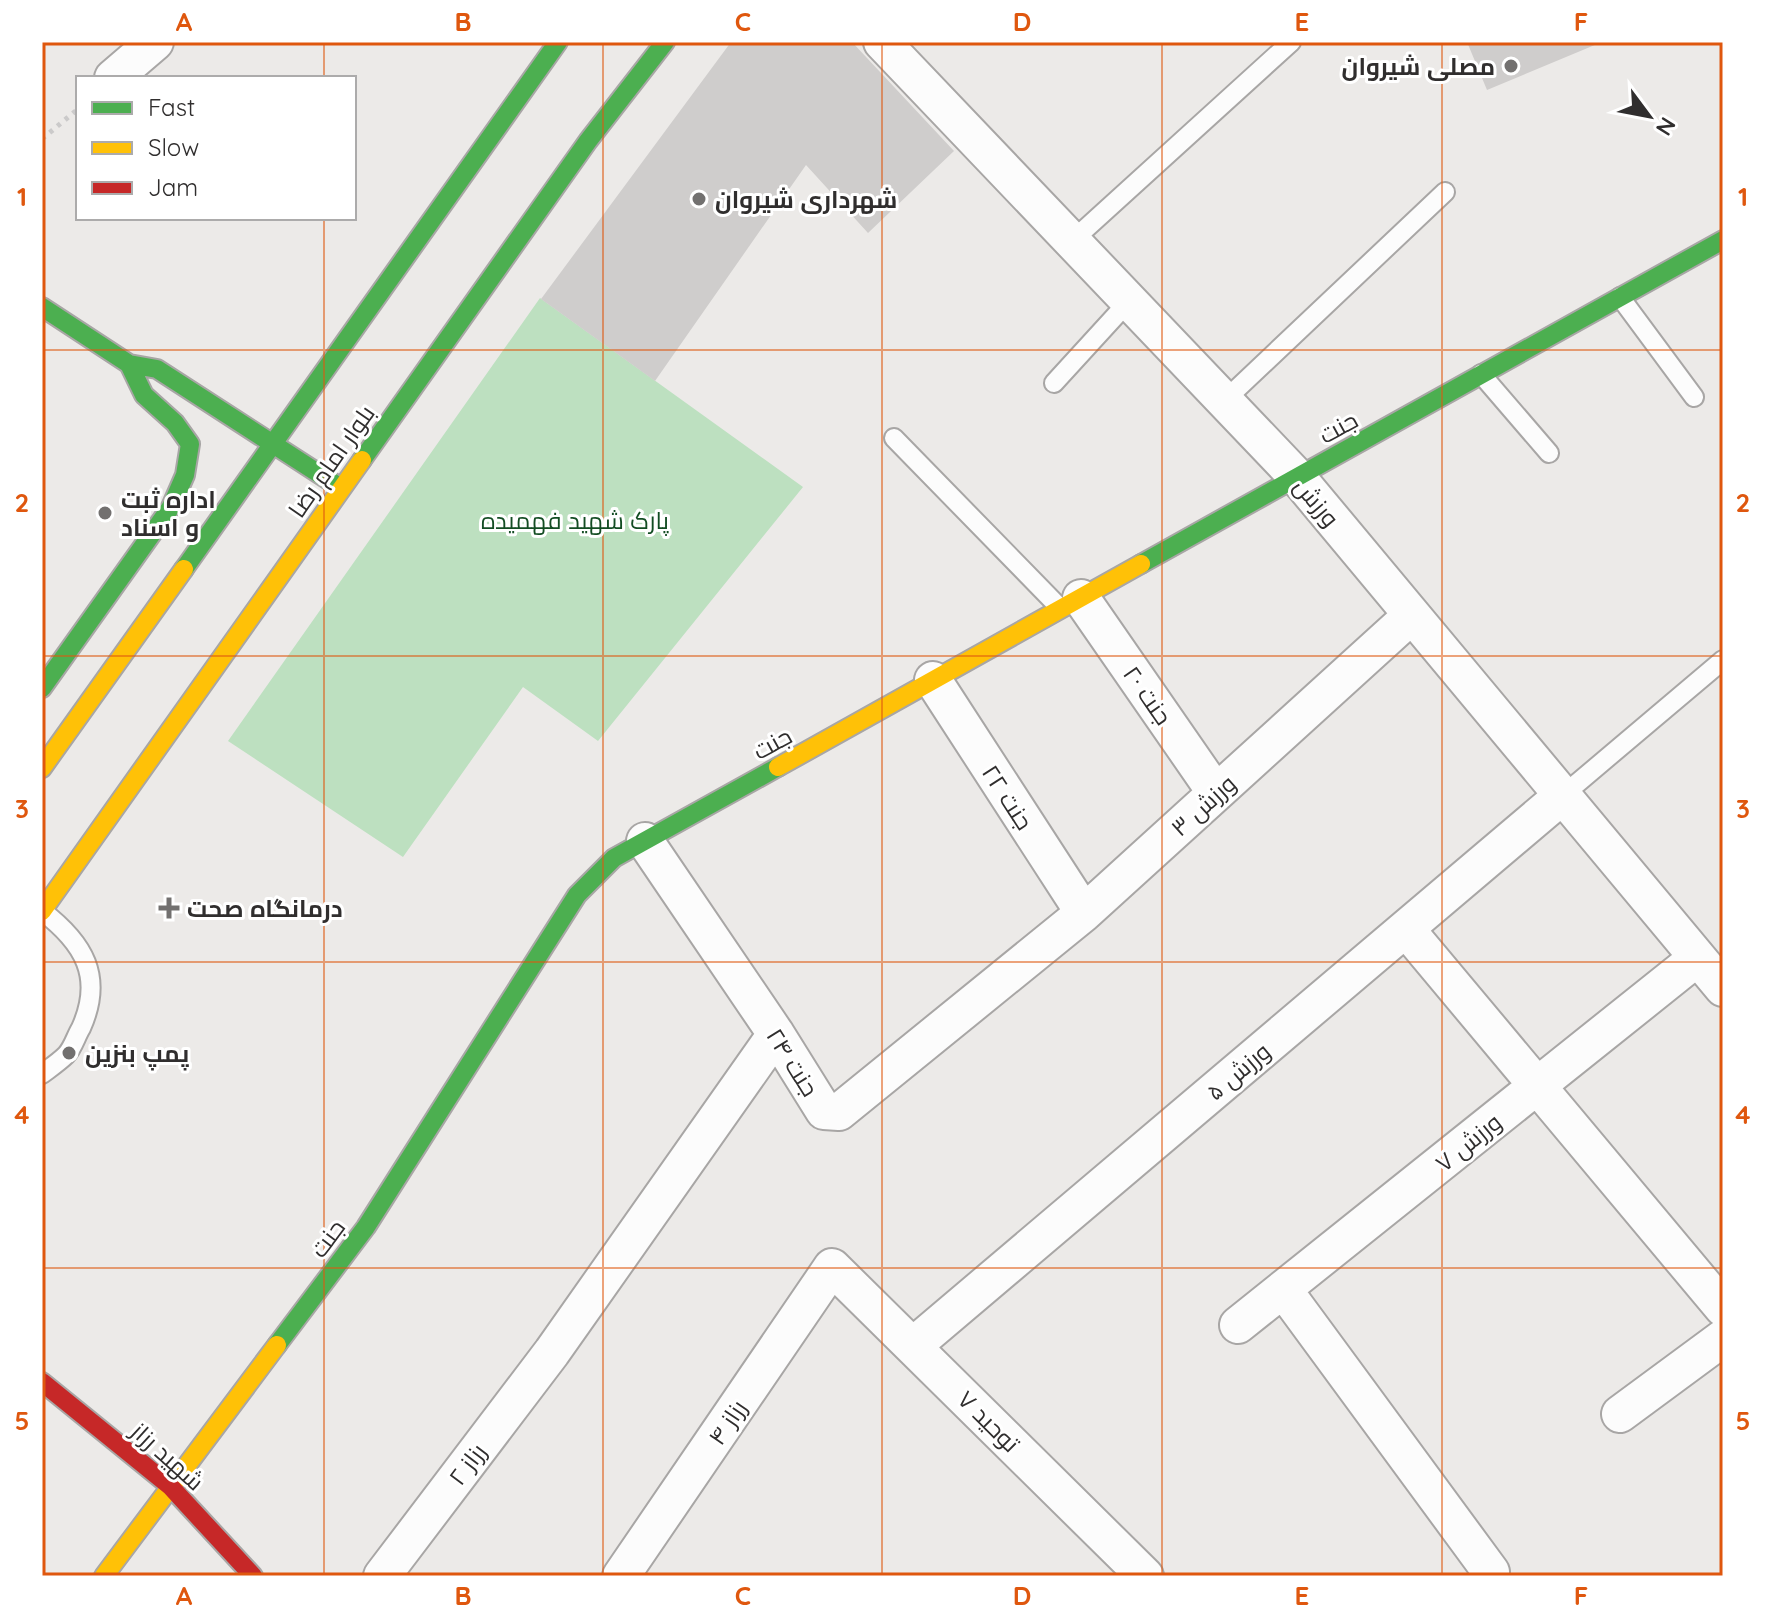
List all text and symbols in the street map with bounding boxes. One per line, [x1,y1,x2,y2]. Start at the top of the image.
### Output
text: A [176,5,193,38]
text: B [454,5,472,38]
text: C [735,5,751,38]
text: D [1013,5,1031,38]
text: E [1295,5,1309,38]
text: F [1574,5,1588,38]
place label: مصلی شیروان [1342,51,1495,81]
marker: مصلی شیروان [1502,57,1520,75]
legend [76,76,356,220]
north arrow [1609,76,1689,156]
text: Fast [148,92,195,122]
text: N [1650,112,1682,141]
text: Slow [148,132,199,162]
text: Jam [148,172,198,202]
text: 1 [17,180,27,213]
text: 1 [1738,180,1748,213]
place label: شهرداری شیروان [715,184,897,214]
marker: شهرداری شیروان [690,190,708,208]
street label: بلوار امام رضا [281,399,382,524]
street label: جنت [1313,404,1363,450]
street label: ورزش [1288,471,1346,533]
place label: اداره ثبت و اسناد [121,484,216,542]
text: 2 [15,486,29,519]
text: 2 [1736,486,1750,519]
marker: اداره ثبت و اسناد [96,504,114,522]
park label: پارک شهید فهمیده [481,505,670,537]
street label: جنت ۲۰ [1117,660,1179,730]
street label: جنت [747,720,797,766]
street label: جنت ۲۲ [976,759,1040,835]
street label: ورزش ۳ [1164,768,1242,842]
text: 3 [15,792,29,825]
text: 3 [1736,792,1750,825]
place label: درمانگاه صحت [187,893,343,923]
marker: درمانگاه صحت [158,897,180,919]
street label: جنت ۲۴ [760,1022,826,1102]
street label: ورزش ۵ [1200,1036,1276,1106]
place label: پمپ بنزین [85,1038,189,1071]
marker: پمپ بنزین [60,1044,78,1062]
text: 4 [14,1098,30,1131]
text: 4 [1735,1098,1751,1131]
street label: ورزش ۷ [1429,1106,1507,1178]
street label: جنت [303,1213,351,1263]
street label: توحید ۷ [952,1384,1027,1459]
street label: رزاز ۴ [701,1394,753,1450]
text: 5 [15,1404,29,1437]
text: 5 [1736,1404,1750,1437]
street label: شهید رزاز [124,1414,211,1496]
street label: رزاز ۲ [442,1437,492,1491]
text: A [176,1579,193,1612]
text: B [454,1579,472,1612]
text: C [735,1579,751,1612]
text: D [1013,1579,1031,1612]
text: E [1295,1579,1309,1612]
text: F [1574,1579,1588,1612]

